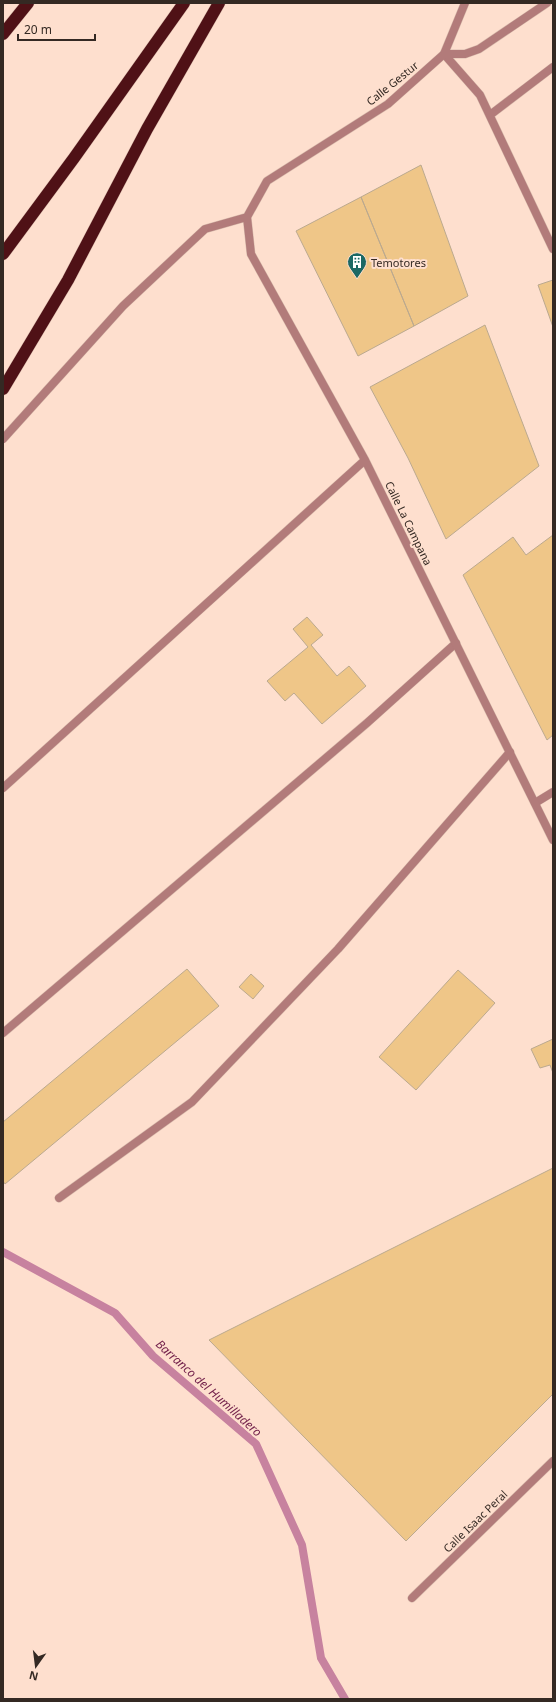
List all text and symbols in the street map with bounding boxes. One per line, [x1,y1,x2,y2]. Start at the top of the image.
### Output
scale bar [18,16,95,42]
text: 20 m [24,21,52,38]
street label: Calle Gestur [363,57,421,109]
building icon: Temotores [346,251,368,279]
place label: Temotores [371,255,426,270]
street label: Calle La Campana [382,478,436,568]
water label: Barranco del Humilladero [152,1336,266,1440]
street label: Calle Isaac Peral [440,1487,510,1555]
north arrow [16,1646,56,1686]
text: N [27,1668,40,1685]

